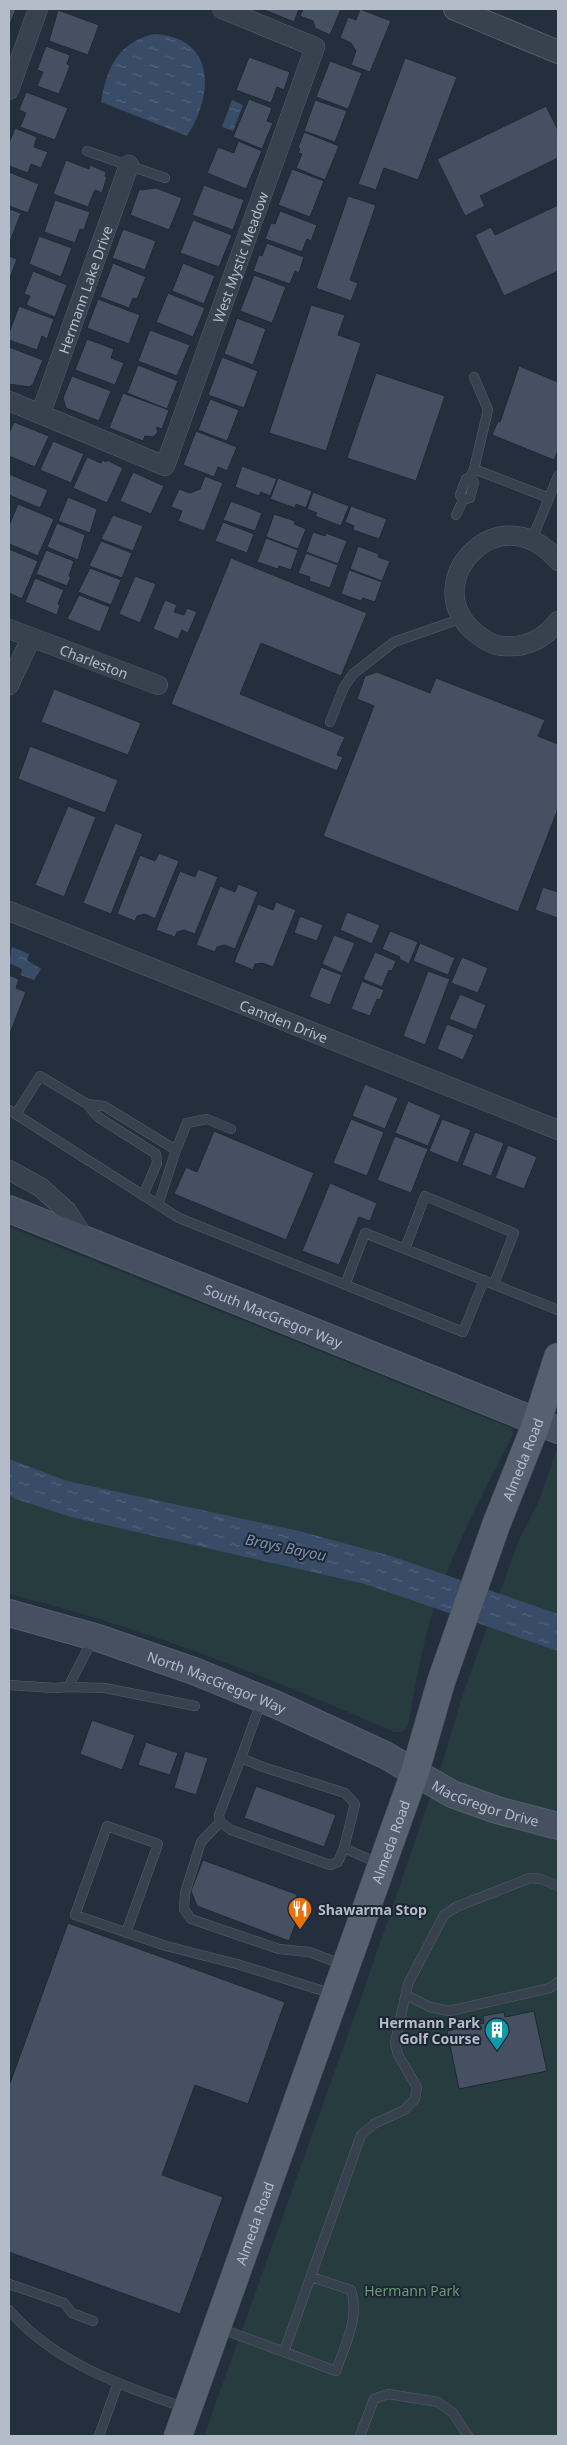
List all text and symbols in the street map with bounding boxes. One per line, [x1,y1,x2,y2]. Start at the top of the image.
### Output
street label: West Mystic Meadow [208,189,272,325]
street label: Hermann Lake Drive [53,223,116,356]
street label: Charleston [57,640,131,683]
street label: Camden Drive [237,995,331,1047]
street label: South MacGregor Way [201,1279,346,1352]
street label: Almeda Road [497,1415,547,1503]
water label: Brays Bayou [244,1529,329,1565]
street label: North MacGregor Way [145,1646,290,1718]
street label: MacGregor Drive [429,1775,541,1830]
street label: Almeda Road [366,1797,414,1886]
restaurant icon: Shawarma Stop [287,1896,313,1930]
place label: Shawarma Stop [318,1900,427,1919]
place label: Hermann Park Golf Course [379,2013,480,2048]
building icon: Hermann Park Golf Course [484,2017,510,2051]
street label: Almeda Road [230,2179,278,2267]
park label: Hermann Park [364,2281,460,2300]

